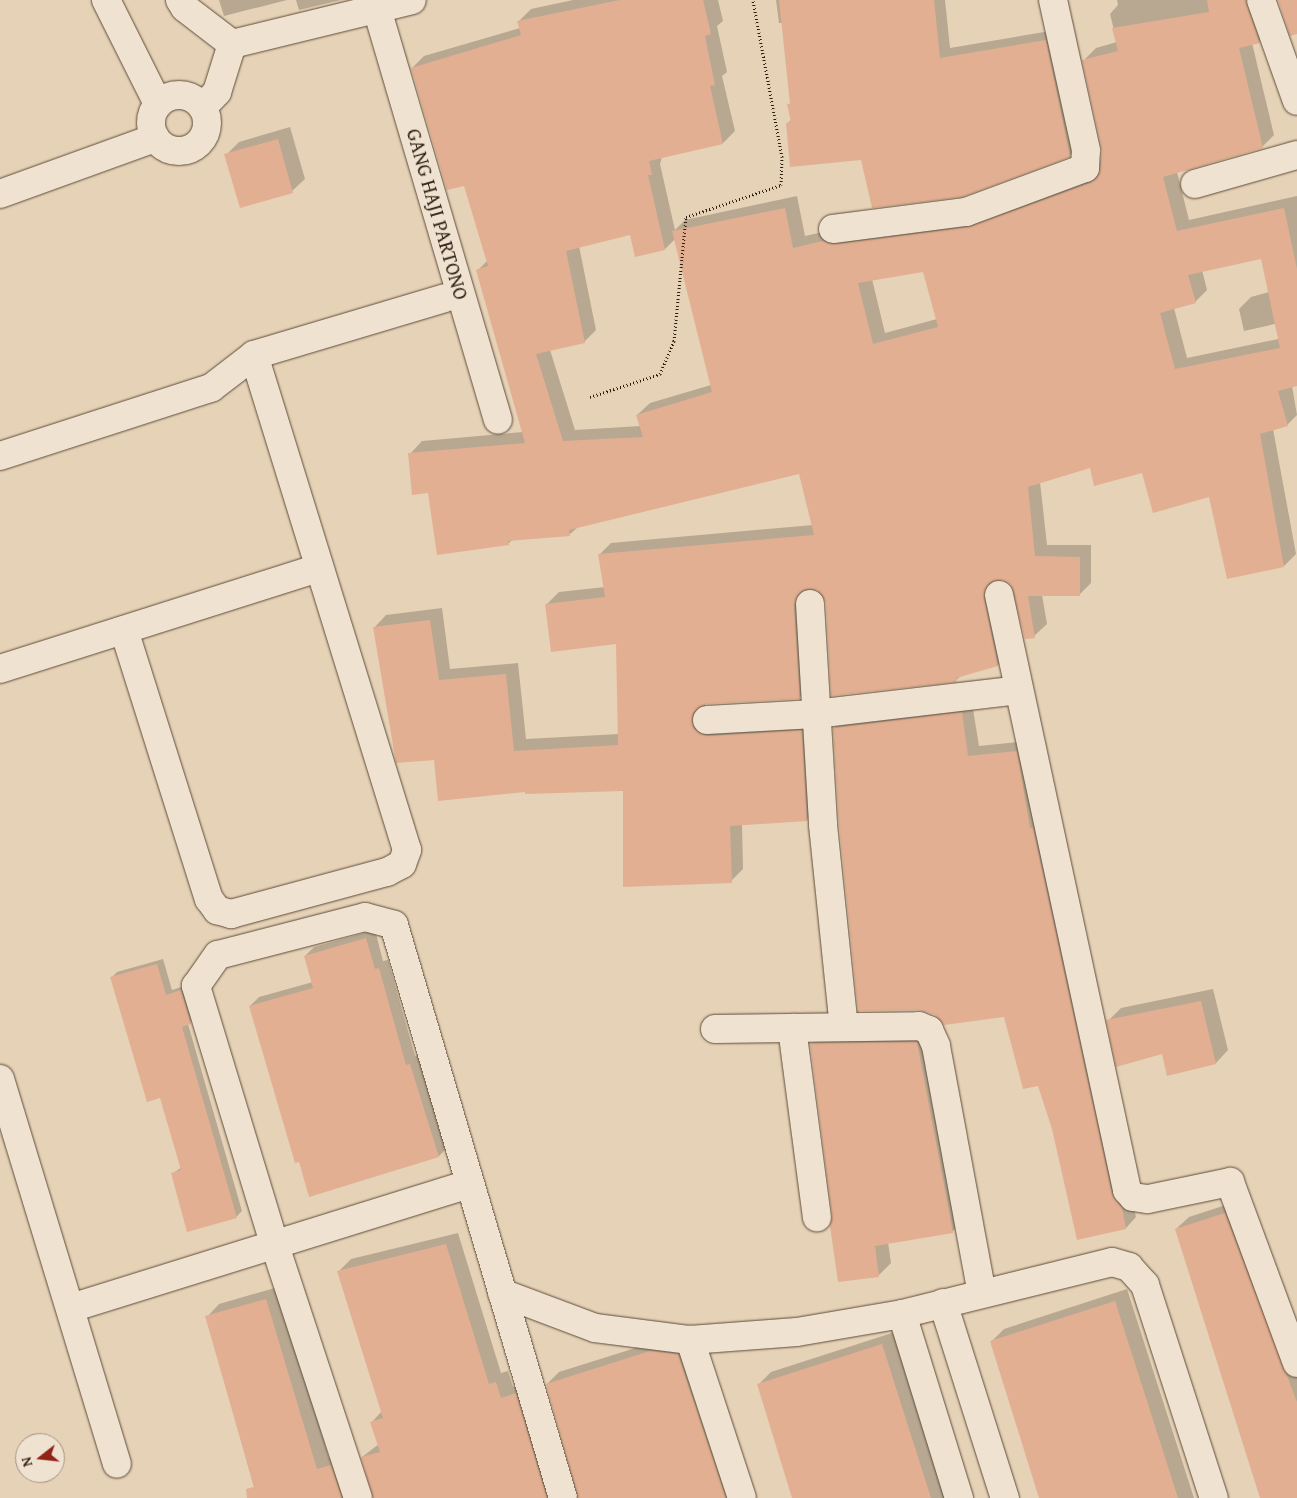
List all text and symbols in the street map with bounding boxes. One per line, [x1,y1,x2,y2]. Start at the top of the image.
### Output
street label: GANG HAJI PARTONO [402,126,474,302]
north arrow [15,1433,65,1483]
text: N [16,1455,37,1469]

